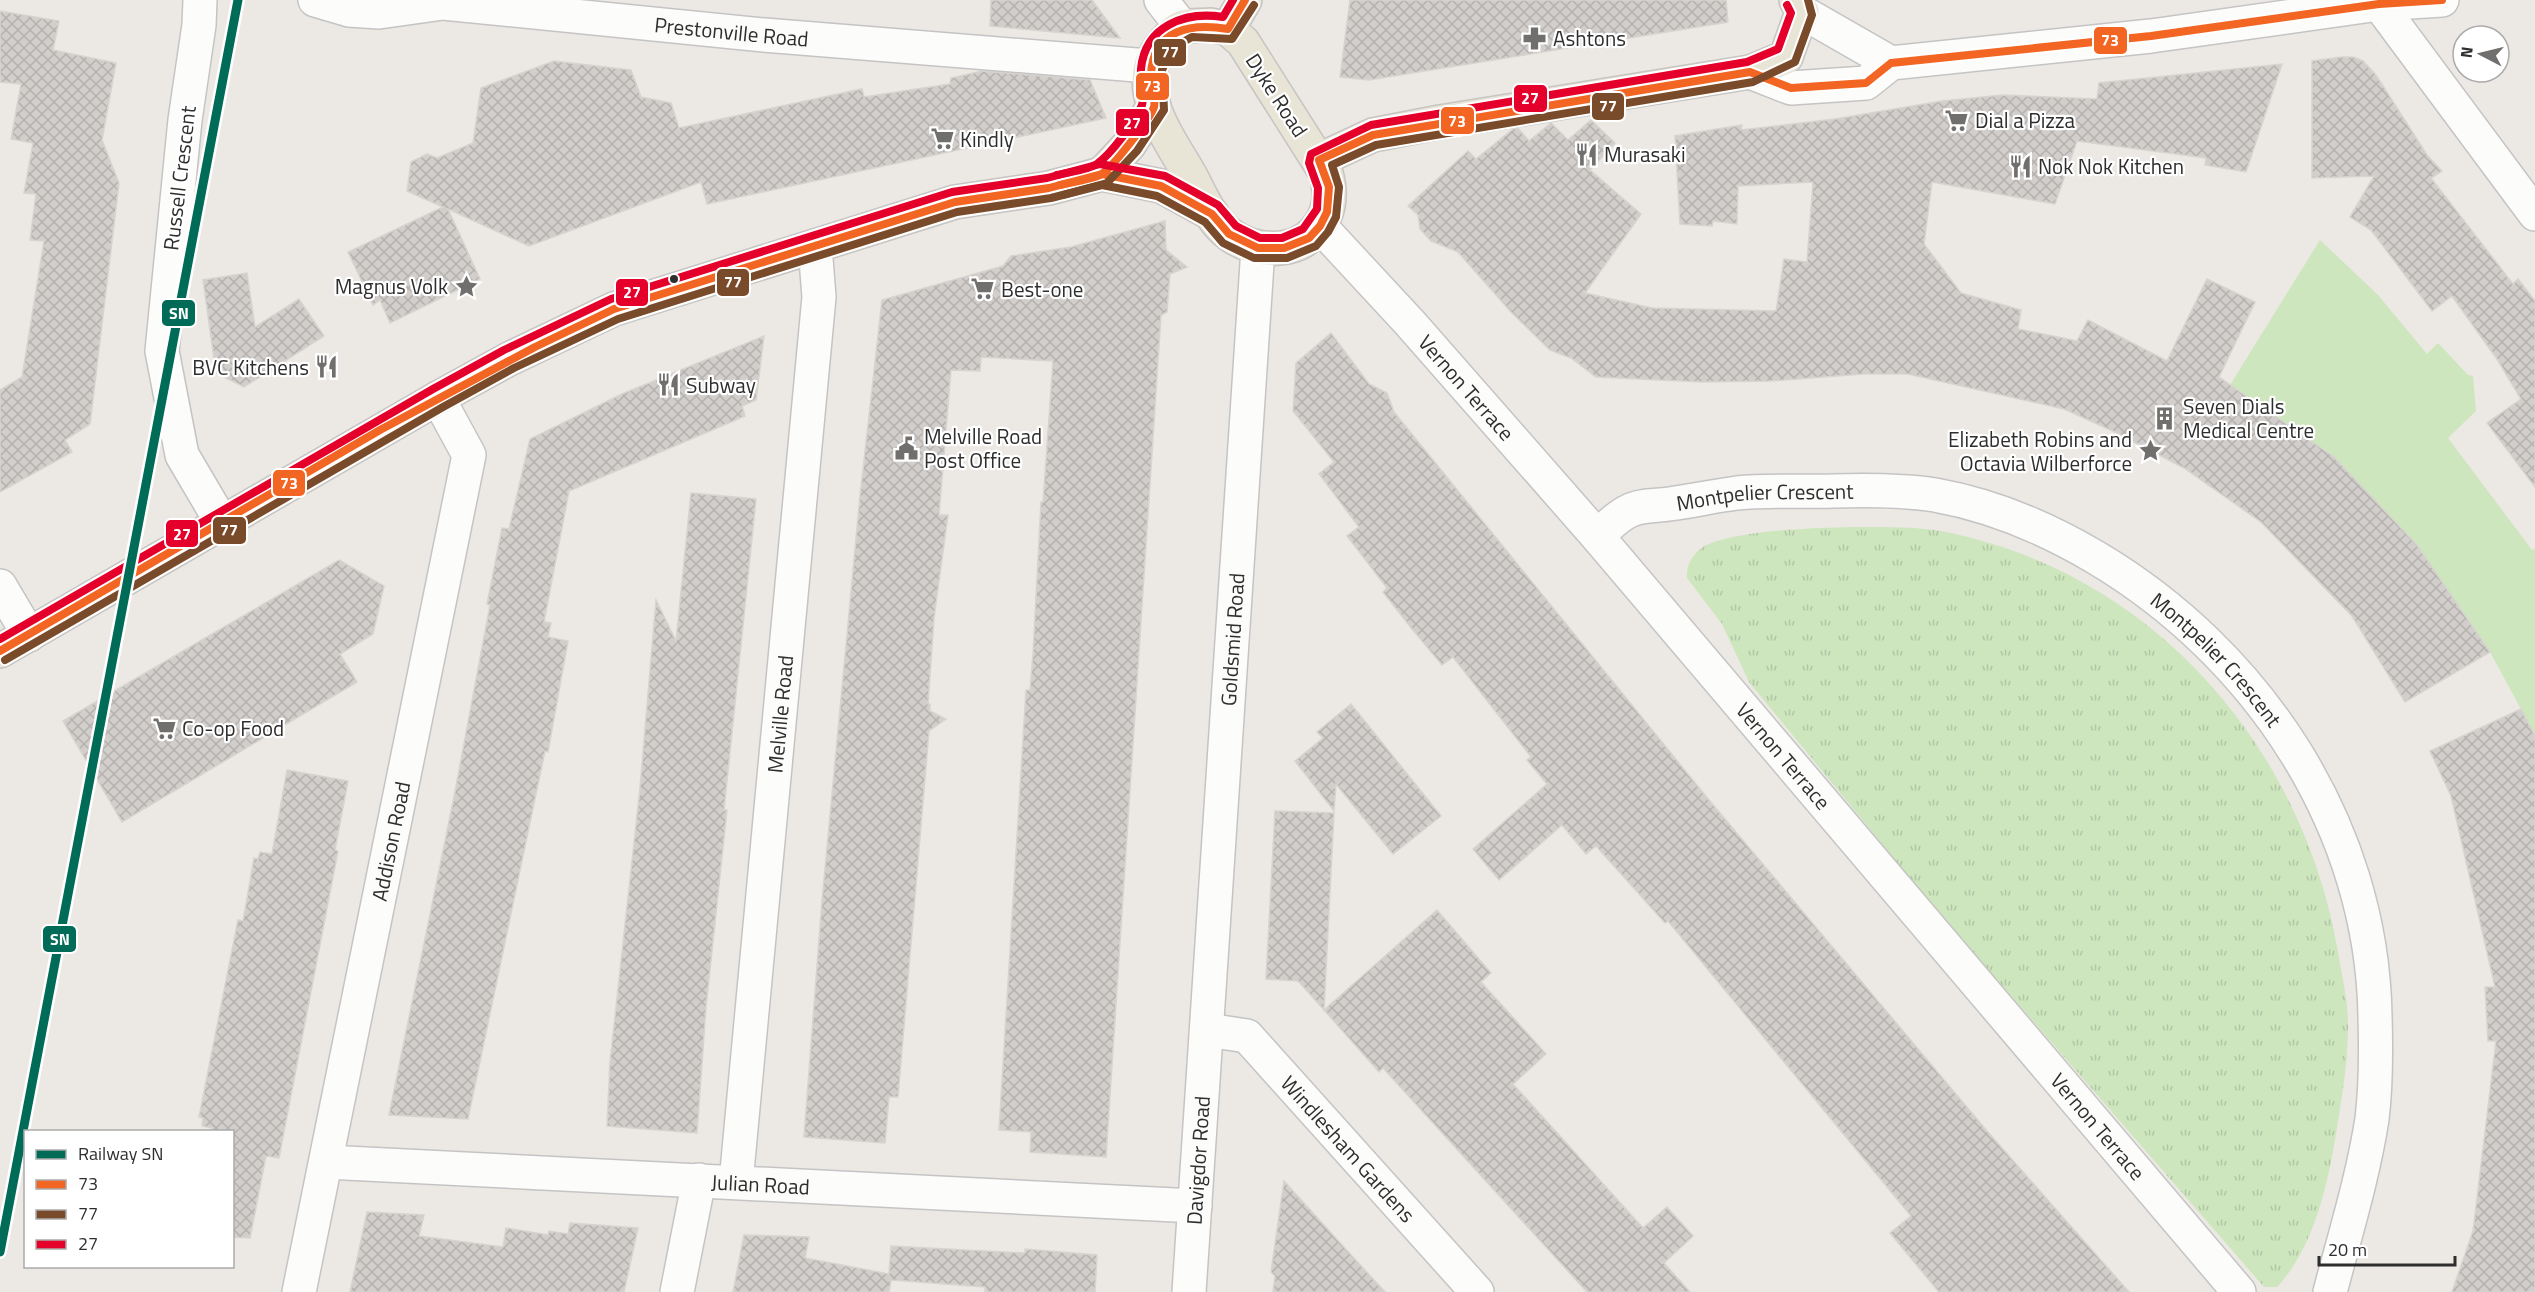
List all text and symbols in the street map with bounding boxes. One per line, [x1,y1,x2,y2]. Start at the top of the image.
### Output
street label: Prestonville Road [653,8,810,55]
place label: Ashtons [1553,22,1626,54]
north arrow [2451,24,2511,84]
pharmacy icon: Ashtons [1522,25,1548,51]
line badge: 73 [2093,26,2128,55]
text: 73 [2101,28,2119,52]
line badge: 77 [1153,38,1187,67]
text: 77 [1161,40,1179,64]
text: N [2454,45,2479,59]
street label: Dyke Road [1238,47,1316,143]
line badge: 73 [1135,72,1170,101]
text: 73 [1143,74,1161,98]
line badge: 27 [1513,84,1548,113]
text: 27 [1521,86,1539,110]
line badge: 77 [1591,92,1625,121]
text: 77 [1599,94,1617,118]
street label: Russell Crescent [154,103,204,252]
place label: Dial a Pizza [1975,104,2075,136]
line badge: 73 [1440,106,1475,135]
supermarket icon: Dial a Pizza [1944,107,1970,133]
line badge: 27 [1115,108,1150,137]
text: 73 [1448,109,1466,133]
text: 27 [1123,111,1141,135]
place label: Kindly [960,123,1014,155]
supermarket icon: Kindly [929,126,955,152]
place label: Murasaki [1604,138,1686,170]
restaurant icon: Murasaki [1573,141,1599,167]
place label: Nok Nok Kitchen [2038,150,2184,182]
restaurant icon: Nok Nok Kitchen [2007,153,2033,179]
line badge: 77 [716,268,750,297]
place label: Magnus Volk [335,270,448,302]
text: 77 [724,270,742,294]
place icon: Magnus Volk [453,273,479,299]
unlabelled marker [668,273,680,285]
place label: Best-one [1001,273,1083,305]
supermarket icon: Best-one [970,276,996,302]
line badge: 27 [615,278,649,307]
text: 27 [623,280,641,304]
line badge: SN [161,299,196,327]
text: SN [169,301,189,325]
street label: Vernon Terrace [1411,327,1522,448]
place label: BVC Kitchens [192,351,309,383]
restaurant icon: BVC Kitchens [314,354,340,380]
place label: Subway [686,369,756,401]
restaurant icon: Subway [655,372,681,398]
place label: Seven Dials Medical Centre [2183,390,2314,446]
building icon: Seven Dials Medical Centre [2152,405,2178,431]
place label: Melville Road Post Office [924,420,1042,476]
place label: Elizabeth Robins and Octavia Wilberforce [1948,423,2132,479]
public building icon: Melville Road Post Office [893,435,919,461]
place icon: Elizabeth Robins and Octavia Wilberforce [2137,438,2163,464]
line badge: 73 [272,469,306,497]
text: 73 [280,471,298,495]
street label: Montpelier Crescent [1674,475,1854,519]
line badge: 77 [212,516,247,545]
text: 77 [220,518,238,542]
line badge: 27 [165,519,199,548]
text: 27 [173,522,191,546]
street label: Goldsmid Road [1212,572,1252,707]
street label: Montpelier Crescent [2144,584,2290,734]
street label: Melville Road [758,654,801,774]
street label: Vernon Terrace [1729,695,1839,816]
place label: Co-op Food [182,712,284,744]
supermarket icon: Co-op Food [151,715,177,741]
street label: Addison Road [363,779,418,904]
line badge: SN [42,925,77,953]
text: SN [50,927,70,951]
street label: Vernon Terrace [2043,1065,2153,1187]
street label: Windlesham Gardens [1274,1068,1423,1229]
street label: Davigdor Road [1177,1095,1218,1226]
legend [24,1130,234,1268]
text: Railway SN [78,1140,163,1167]
street label: Julian Road [710,1166,811,1202]
text: 73 [78,1170,98,1197]
text: 77 [78,1200,98,1227]
scale bar [2319,1229,2456,1267]
text: 27 [78,1230,98,1257]
text: 20 m [2328,1236,2367,1263]

